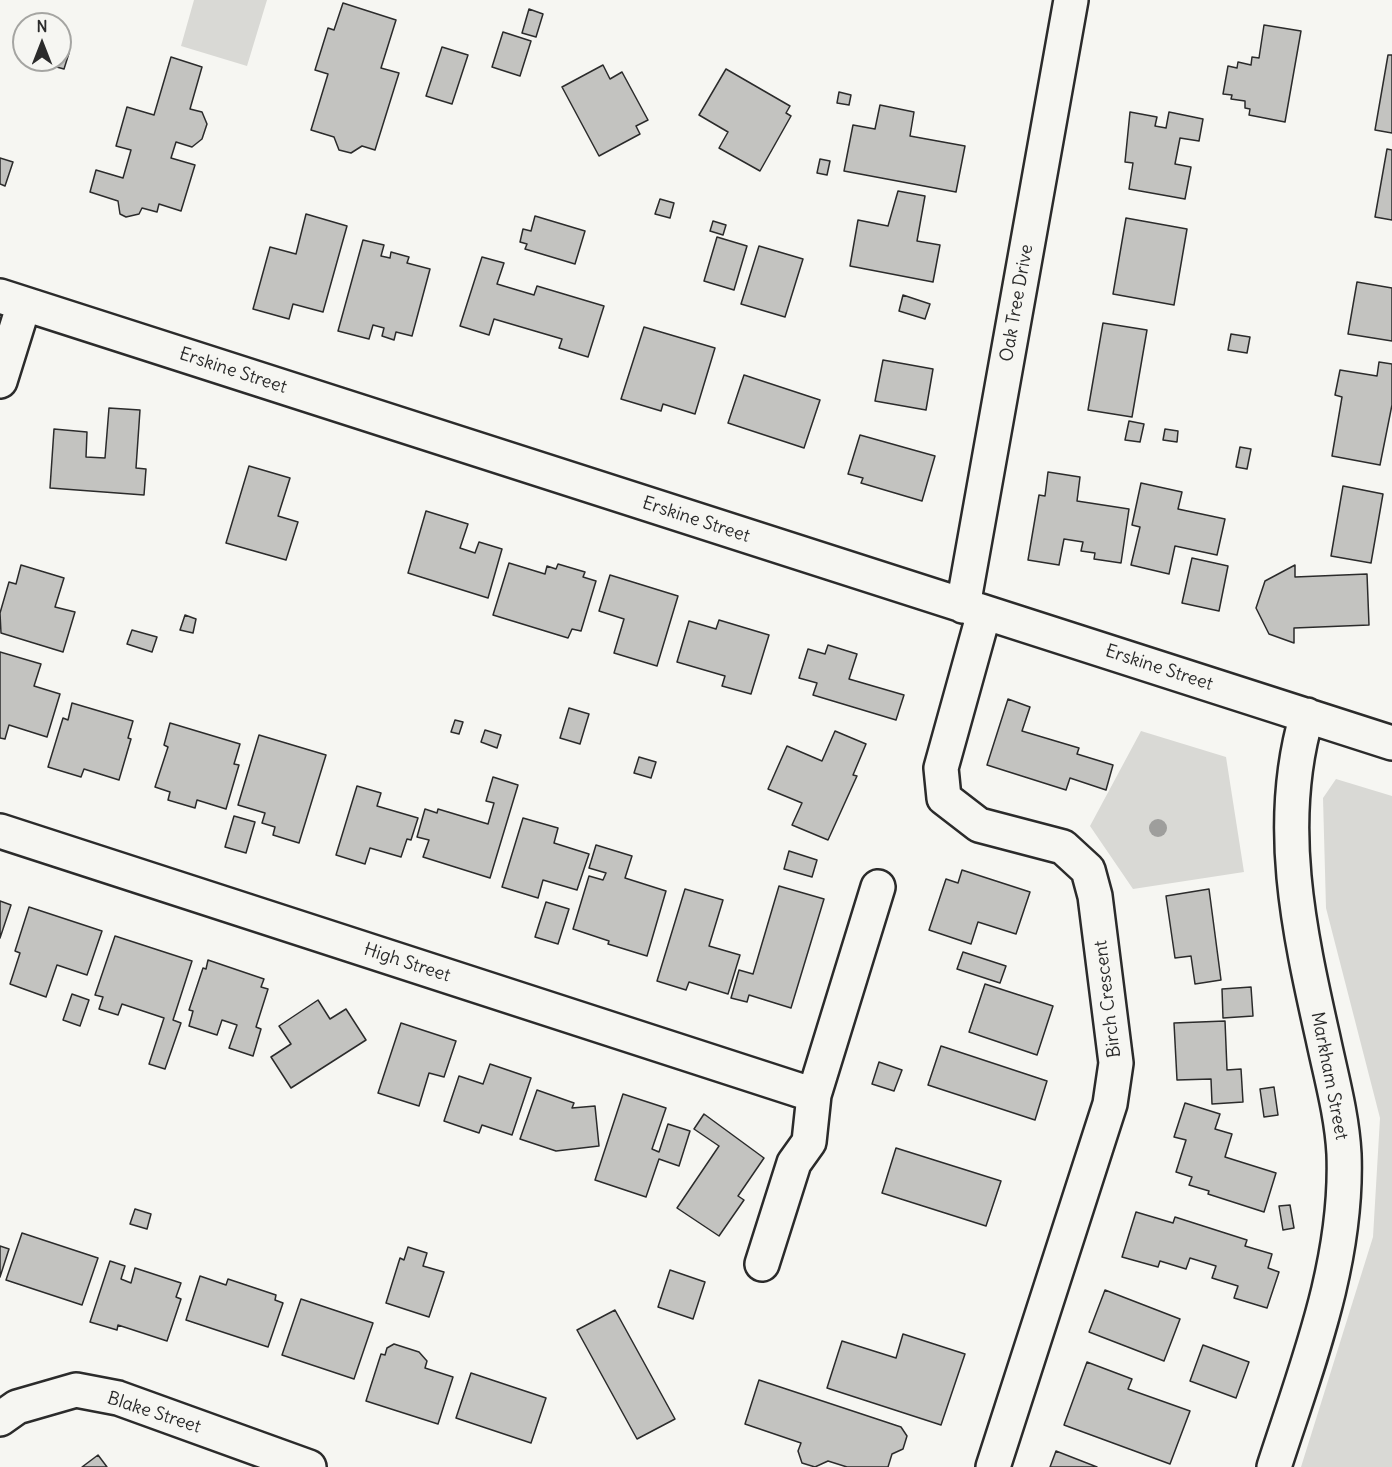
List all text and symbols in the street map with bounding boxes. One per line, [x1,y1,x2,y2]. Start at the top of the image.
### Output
north arrow [12,12,72,72]
text: N [36,16,48,36]
street label: Oak Tree Drive [996,243,1038,363]
street label: Erskine Street [177,343,289,399]
street label: Erskine Street [640,492,752,548]
street label: Erskine Street [1103,640,1215,696]
street label: High Street [361,939,453,987]
street label: Birch Crescent [1090,939,1126,1059]
street label: Markham Street [1306,1010,1352,1142]
street label: Blake Street [104,1388,204,1438]

